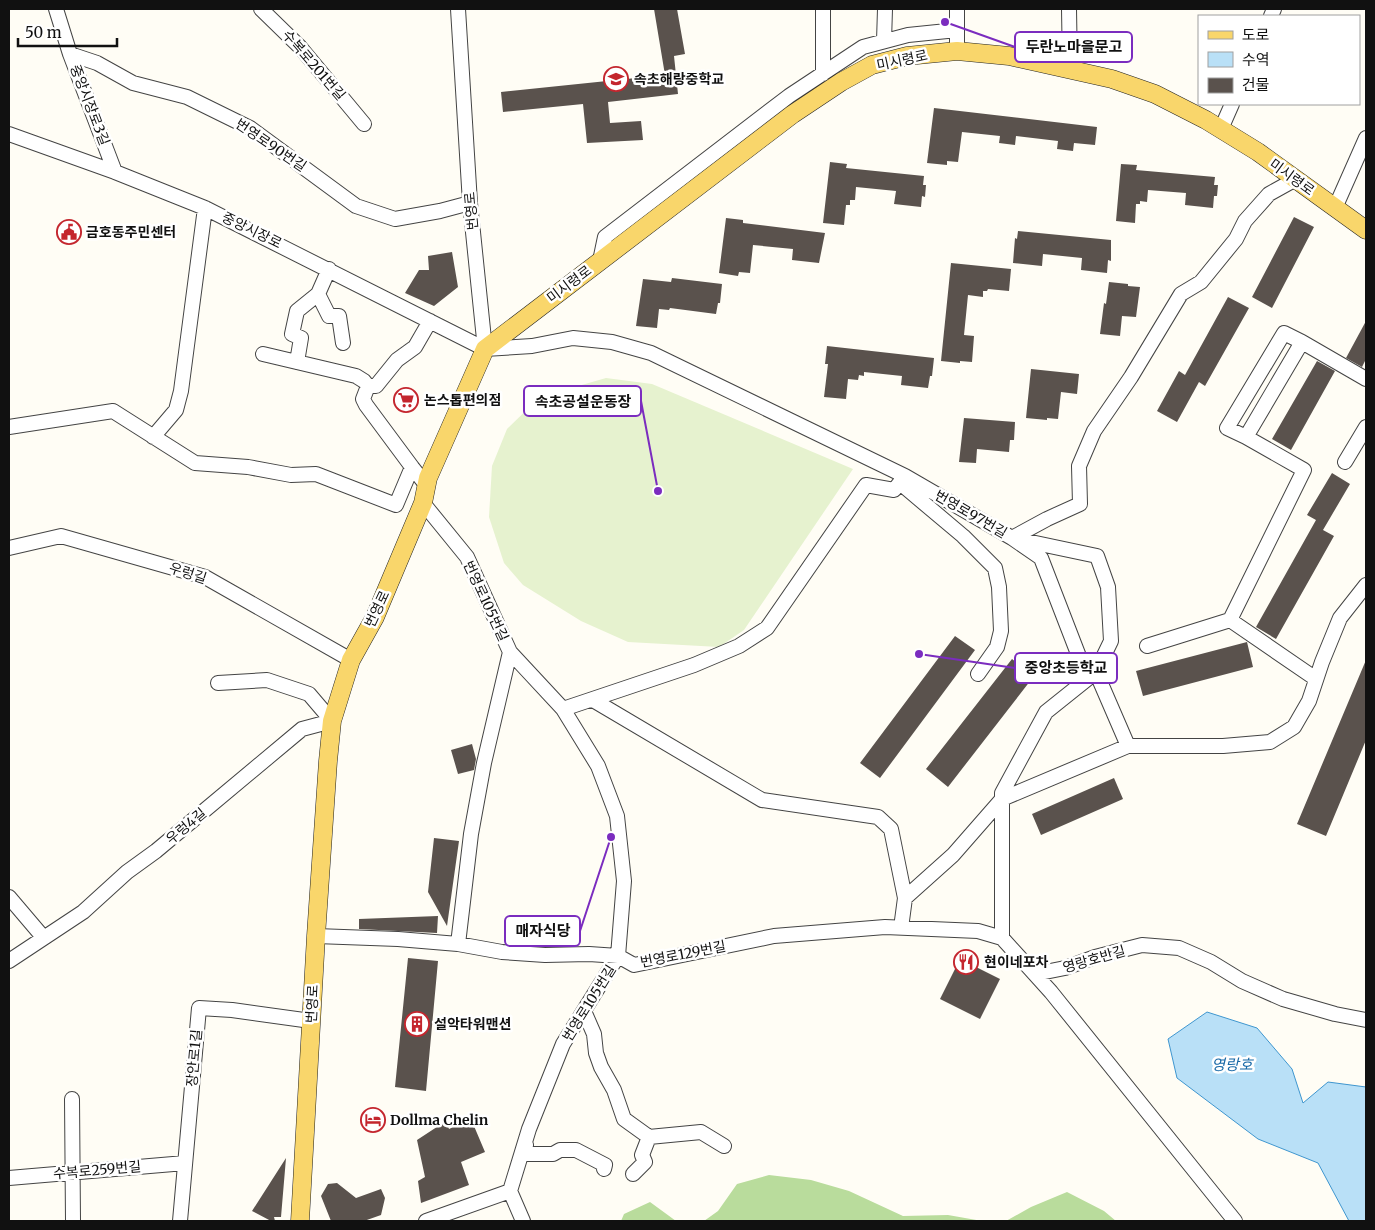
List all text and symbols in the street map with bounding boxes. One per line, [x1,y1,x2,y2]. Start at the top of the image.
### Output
scale bar [18,15,116,47]
legend [1198,15,1360,105]
text: 50 m [25,23,62,42]
text: 도로 [1242,25,1270,44]
street label: 수복로201번길 [279,26,349,104]
callout: 두란노마을문고 [1015,32,1132,62]
text: 두란노마을문고 [1026,37,1122,56]
street label: 미시령로 [875,46,929,74]
text: 수역 [1242,50,1270,69]
street label: 중앙시장로3길 [66,62,114,148]
school or university icon: 속초해랑중학교 [603,66,629,92]
place label: 속초해랑중학교 [634,70,724,88]
text: 건물 [1242,75,1270,94]
street label: 번영로90번길 [232,115,310,175]
street label: 미시령로 [1266,155,1318,199]
street label: 번영로 [460,191,482,231]
street label: 중앙시장로 [219,208,285,252]
public building icon: 금호동주민센터 [56,219,82,245]
place label: 금호동주민센터 [86,223,176,241]
street label: 미시령로 [543,261,595,307]
callout: 속초공설운동장 [524,386,641,416]
supermarket icon: 논스톱편의점 [393,387,419,413]
place label: 논스톱편의점 [424,391,501,409]
text: 속초공설운동장 [535,392,631,411]
street label: 번영로97번길 [932,486,1010,542]
street label: 우렁길 [167,558,209,588]
street label: 번영로105번길 [459,558,513,644]
street label: 번영로 [361,588,393,630]
callout: 중앙초등학교 [1015,653,1117,683]
text: 중앙초등학교 [1025,658,1108,677]
street label: 우렁4길 [162,804,210,848]
callout: 매자식당 [505,916,580,946]
text: 매자식당 [515,921,571,940]
street label: 번영로129번길 [639,937,727,971]
street label: 영랑호반길 [1061,941,1127,977]
restaurant icon: 현이네포차 [953,949,979,975]
place label: 현이네포차 [984,953,1049,971]
street label: 번영로105번길 [558,961,620,1045]
street label: 번영로 [302,984,322,1024]
building icon: 설악타워맨션 [404,1011,430,1037]
place label: 설악타워맨션 [434,1015,511,1033]
street label: 장안로1길 [183,1028,205,1088]
water label: 영랑호 [1211,1055,1254,1074]
hotel icon: Dollma Chelin [360,1107,386,1133]
place label: Dollma Chelin [390,1111,489,1129]
street label: 수복로259번길 [52,1157,142,1183]

